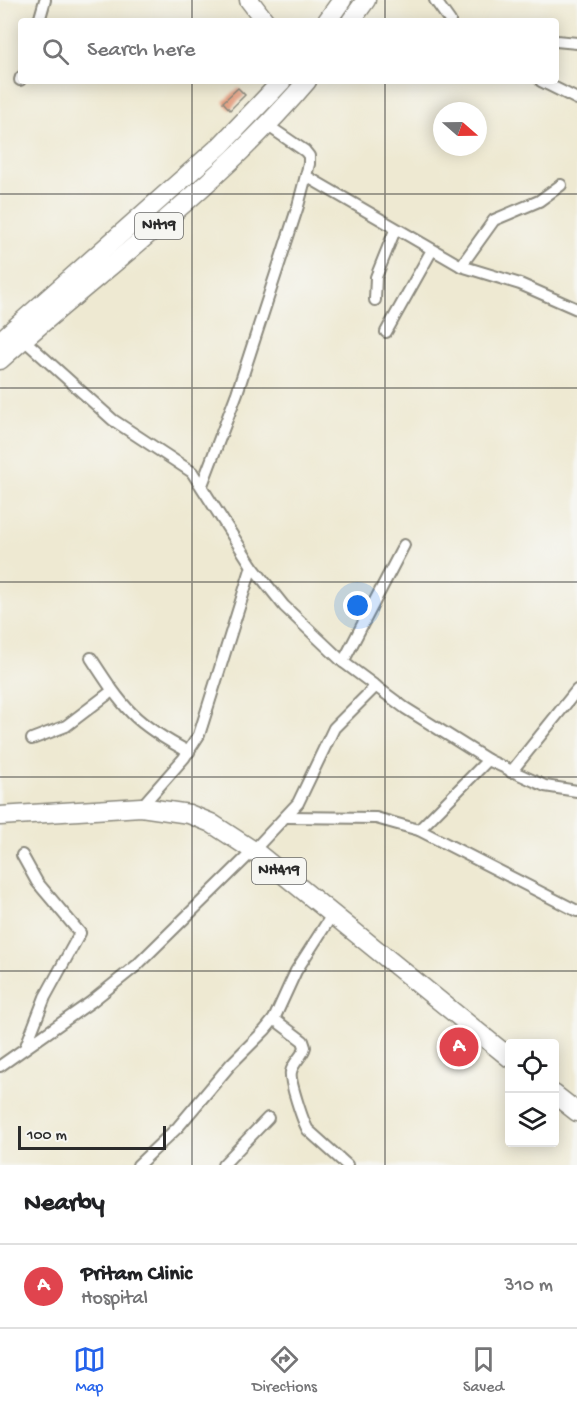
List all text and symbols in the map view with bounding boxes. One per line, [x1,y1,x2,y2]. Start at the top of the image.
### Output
search box [18,18,559,84]
icon: search [39,35,72,68]
text: Search here [87,38,195,64]
north arrow [433,102,487,156]
road number: NH19 [135,213,183,239]
your location [343,591,372,620]
road number: NH419 [252,858,306,884]
pin: A [440,1024,478,1070]
map controls [505,1039,559,1147]
button: locate [505,1039,559,1093]
button: layers [505,1093,559,1147]
scale bar [18,1123,166,1150]
text: 100 m [27,1127,67,1146]
text: Nearby [24,1189,105,1220]
text: Pritam Clinic [81,1262,192,1288]
text: A [38,1275,49,1298]
text: 310 m [504,1275,553,1298]
text: Hospital [81,1288,148,1311]
tab: Map [73,1343,106,1398]
tab: Directions [252,1343,317,1398]
tab: Saved [463,1343,504,1398]

